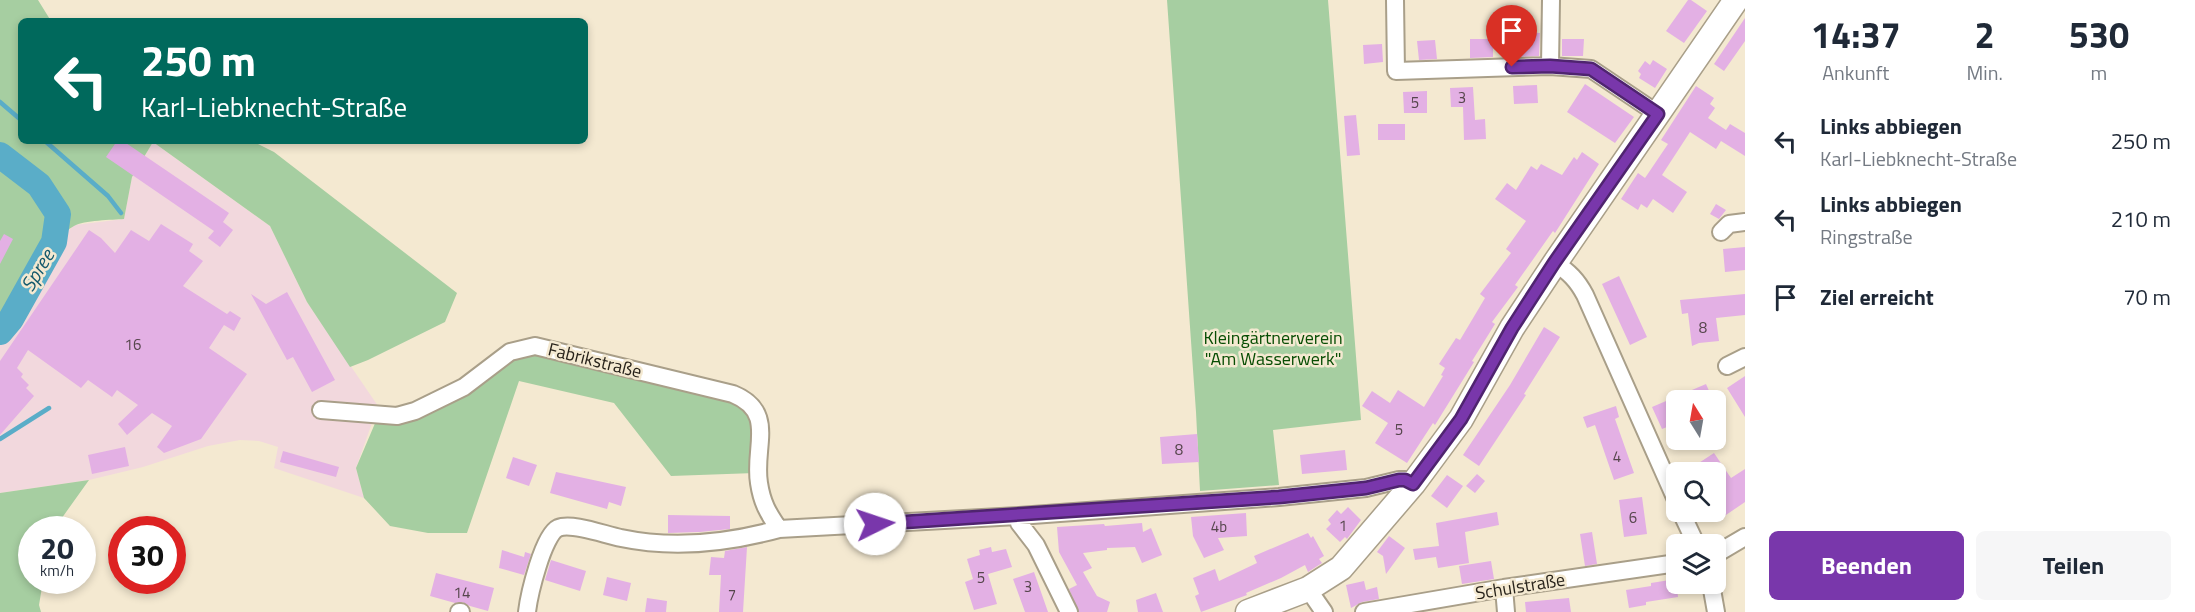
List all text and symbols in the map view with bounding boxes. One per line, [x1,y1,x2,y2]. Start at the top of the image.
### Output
pin [1486,5,1537,67]
text: 14:37 [1811,7,1901,62]
text: 2 [1975,7,1995,62]
text: 530 [2069,7,2129,62]
icon: arrive [1495,14,1528,47]
text: 250 m [141,28,256,92]
icon: left [42,42,120,120]
text: Ankunft [1822,57,1889,88]
text: Min. [1967,57,2003,88]
text: m [2091,57,2107,88]
text: Karl-Liebknecht-Straße [141,86,407,127]
house number: 3 [1458,86,1466,109]
house number: 5 [1411,91,1419,114]
text: Links abbiegen [1820,109,1962,143]
text: 250 m [2111,124,2171,158]
icon: left [1769,125,1802,158]
text: Karl-Liebknecht-Straße [1820,143,2017,174]
text: Links abbiegen [1820,187,1962,221]
text: 210 m [2111,202,2171,236]
icon: left [1769,203,1802,236]
text: Ringstraße [1820,221,1913,252]
water label: Spree [12,241,63,297]
text: Ziel erreicht [1820,280,1934,314]
text: 70 m [2123,280,2171,314]
icon: arrive [1769,281,1802,314]
house number: 8 [1699,316,1707,339]
park label: Kleingärtnerverein "Am Wasserwerk" [1203,324,1343,372]
house number: 16 [125,333,141,356]
street label: Fabrikstraße [545,335,645,385]
north arrow [1666,390,1726,450]
map controls [1666,390,1726,594]
house number: 5 [1395,418,1403,441]
house number: 8 [1175,438,1183,461]
house number: 4 [1613,445,1621,468]
button: search [1666,462,1726,522]
position arrow [843,492,907,556]
house number: 6 [1629,506,1637,529]
house number: 1 [1339,514,1347,537]
house number: 4b [1211,515,1227,538]
speed limit sign: 30 [108,516,186,594]
text: 20 [40,525,74,571]
button: Beenden [1769,531,1964,600]
button: Teilen [1976,531,2171,600]
button: layers [1666,534,1726,594]
text: km/h [40,559,74,582]
house number: 5 [977,566,985,589]
street label: Schulstraße [1473,566,1567,606]
house number: 3 [1024,575,1032,598]
house number: 14 [454,581,470,604]
house number: 7 [728,583,736,606]

